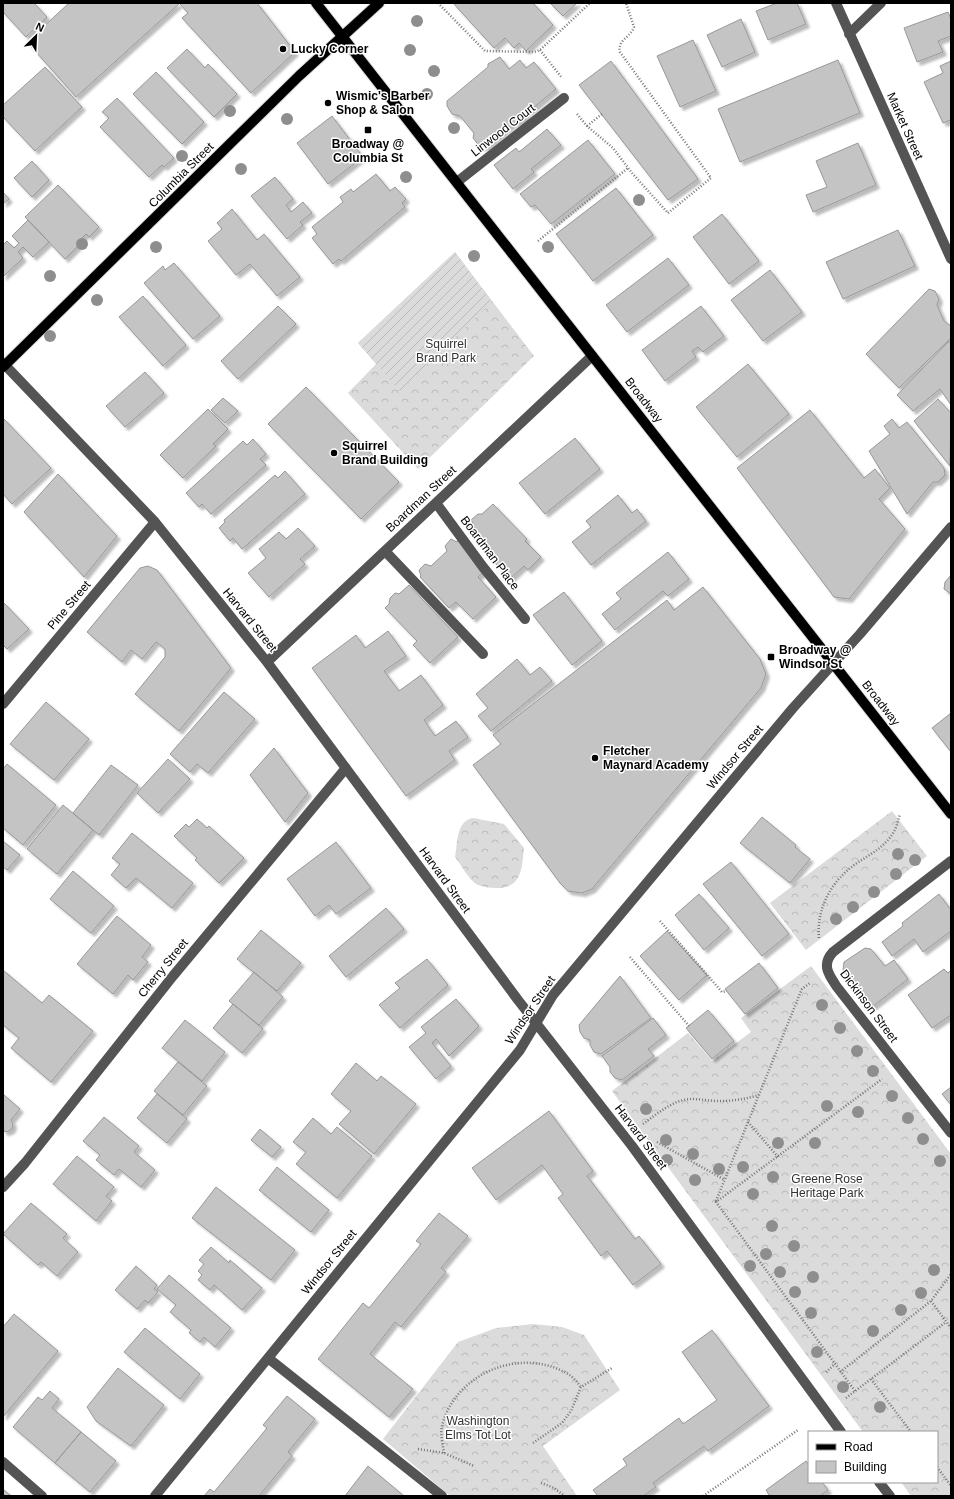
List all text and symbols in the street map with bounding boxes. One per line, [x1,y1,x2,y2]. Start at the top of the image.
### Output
north arrow [16,16,56,56]
text: N [34,20,46,34]
place label: Lucky Corner [291,42,369,56]
marker: Lucky Corner [278,44,288,54]
place label: Wismic's Barber Shop & Salon [336,89,430,117]
street label: Market Street [884,90,926,162]
marker: Wismic's Barber Shop & Salon [323,98,333,108]
street label: Linwood Court [468,100,538,159]
marker: Broadway @ Columbia St [363,125,373,135]
place label: Broadway @ Columbia St [332,137,404,165]
street label: Columbia Street [146,139,217,210]
park label: Squirrel Brand Park [416,337,477,365]
street label: Broadway [622,375,666,425]
place label: Squirrel Brand Building [342,439,428,467]
marker: Squirrel Brand Building [329,448,339,458]
street label: Boardman Street [383,462,459,535]
street label: Boardman Place [458,513,522,593]
street label: Pine Street [45,577,94,632]
street label: Harvard Street [220,585,280,655]
place label: Broadway @ Windsor St [779,643,851,671]
marker: Broadway @ Windsor St [766,652,776,662]
street label: Broadway [859,678,903,728]
street label: Windsor Street [704,722,766,792]
place label: Fletcher Maynard Academy [603,744,709,772]
marker: Fletcher Maynard Academy [590,753,600,763]
street label: Harvard Street [416,844,474,916]
street label: Cherry Street [135,935,191,1000]
street label: Dickinson Street [837,967,901,1046]
street label: Windsor Street [502,973,558,1047]
street label: Harvard Street [612,1102,670,1173]
park label: Greene Rose Heritage Park [790,1172,865,1200]
street label: Windsor Street [299,1226,360,1297]
park label: Washington Elms Tot Lot [445,1414,512,1442]
legend [808,1431,938,1483]
text: Road [844,1440,873,1454]
text: Building [844,1460,887,1474]

